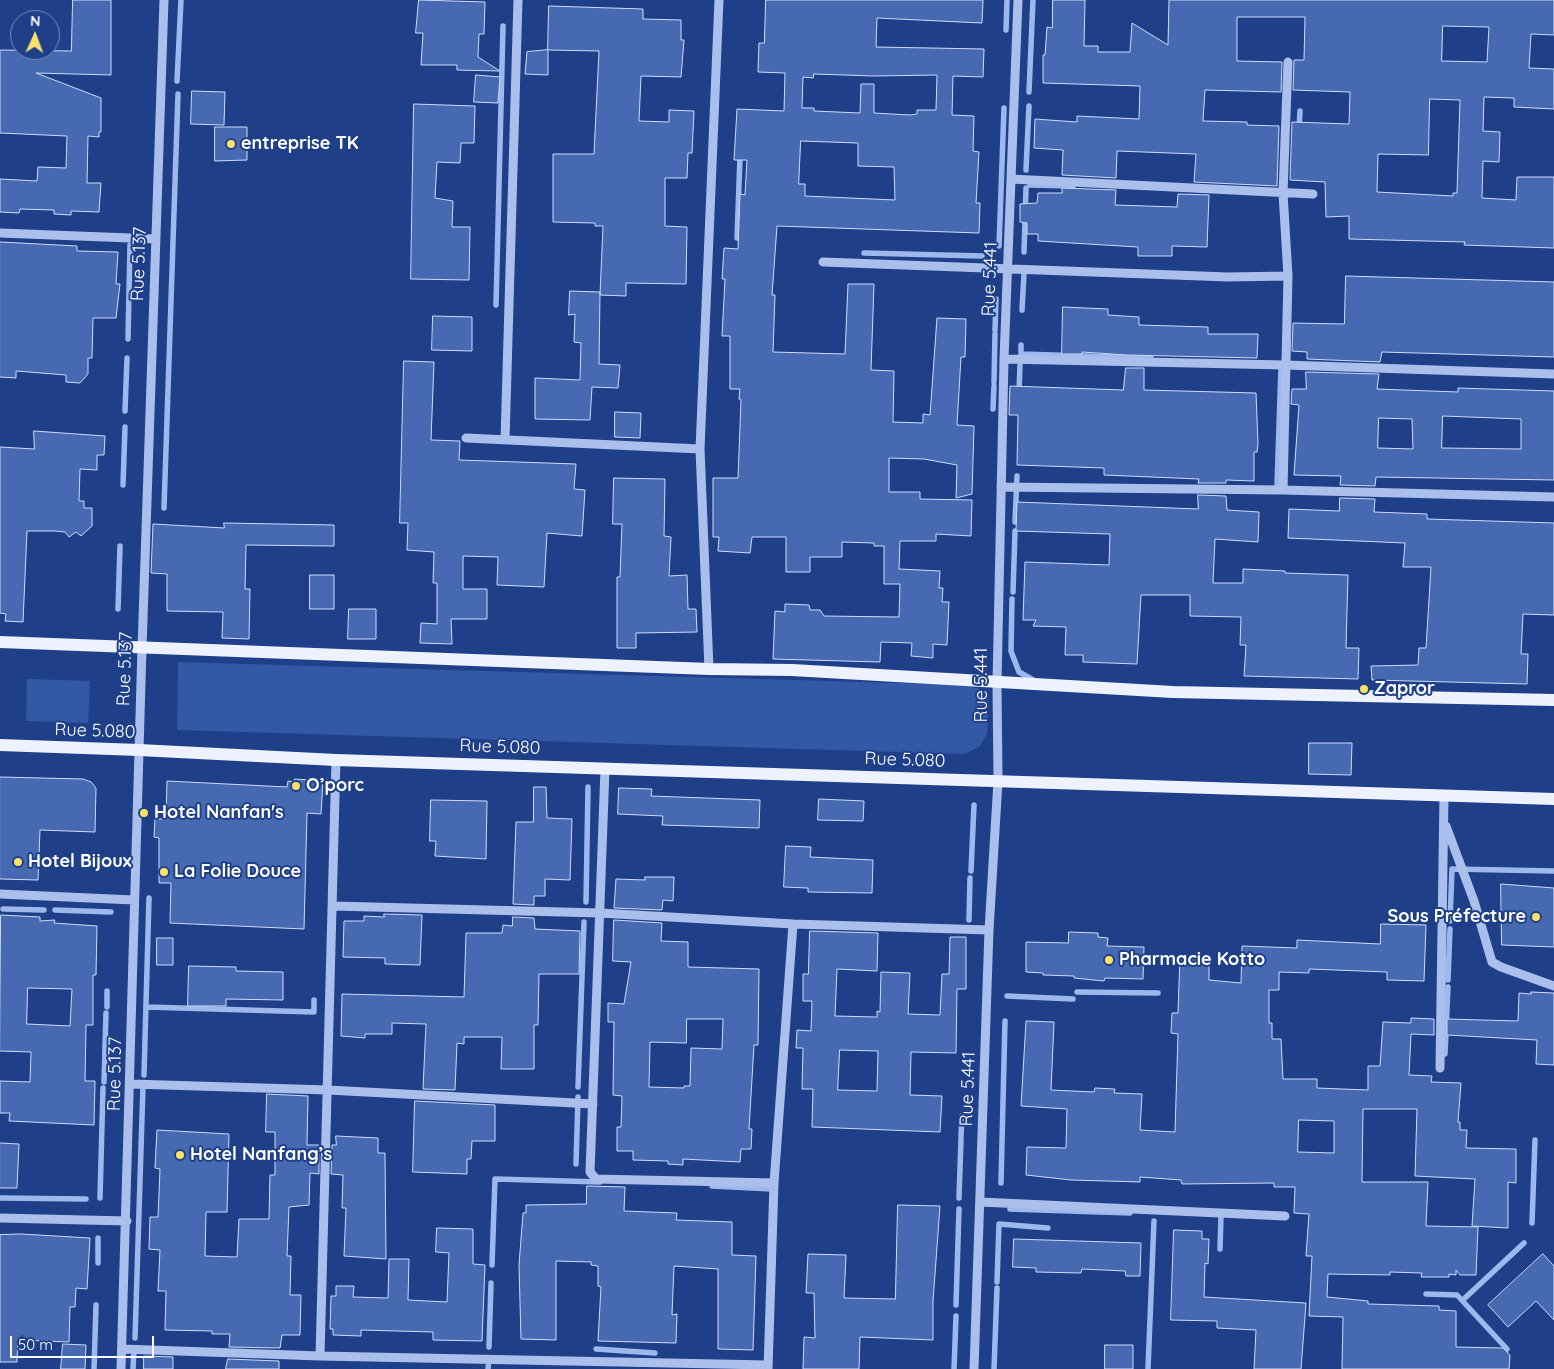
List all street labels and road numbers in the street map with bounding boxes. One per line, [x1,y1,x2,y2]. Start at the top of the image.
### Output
street label: Rue 5.137 [127,226,151,302]
street label: Rue 5.441 [978,241,1002,317]
street label: Rue 5.137 [113,631,137,707]
street label: Rue 5.441 [971,648,993,722]
street label: Rue 5.080 [54,719,136,743]
street label: Rue 5.080 [459,735,541,759]
street label: Rue 5.080 [864,748,946,772]
street label: Rue 5.137 [104,1037,126,1111]
street label: Rue 5.441 [956,1051,980,1127]

